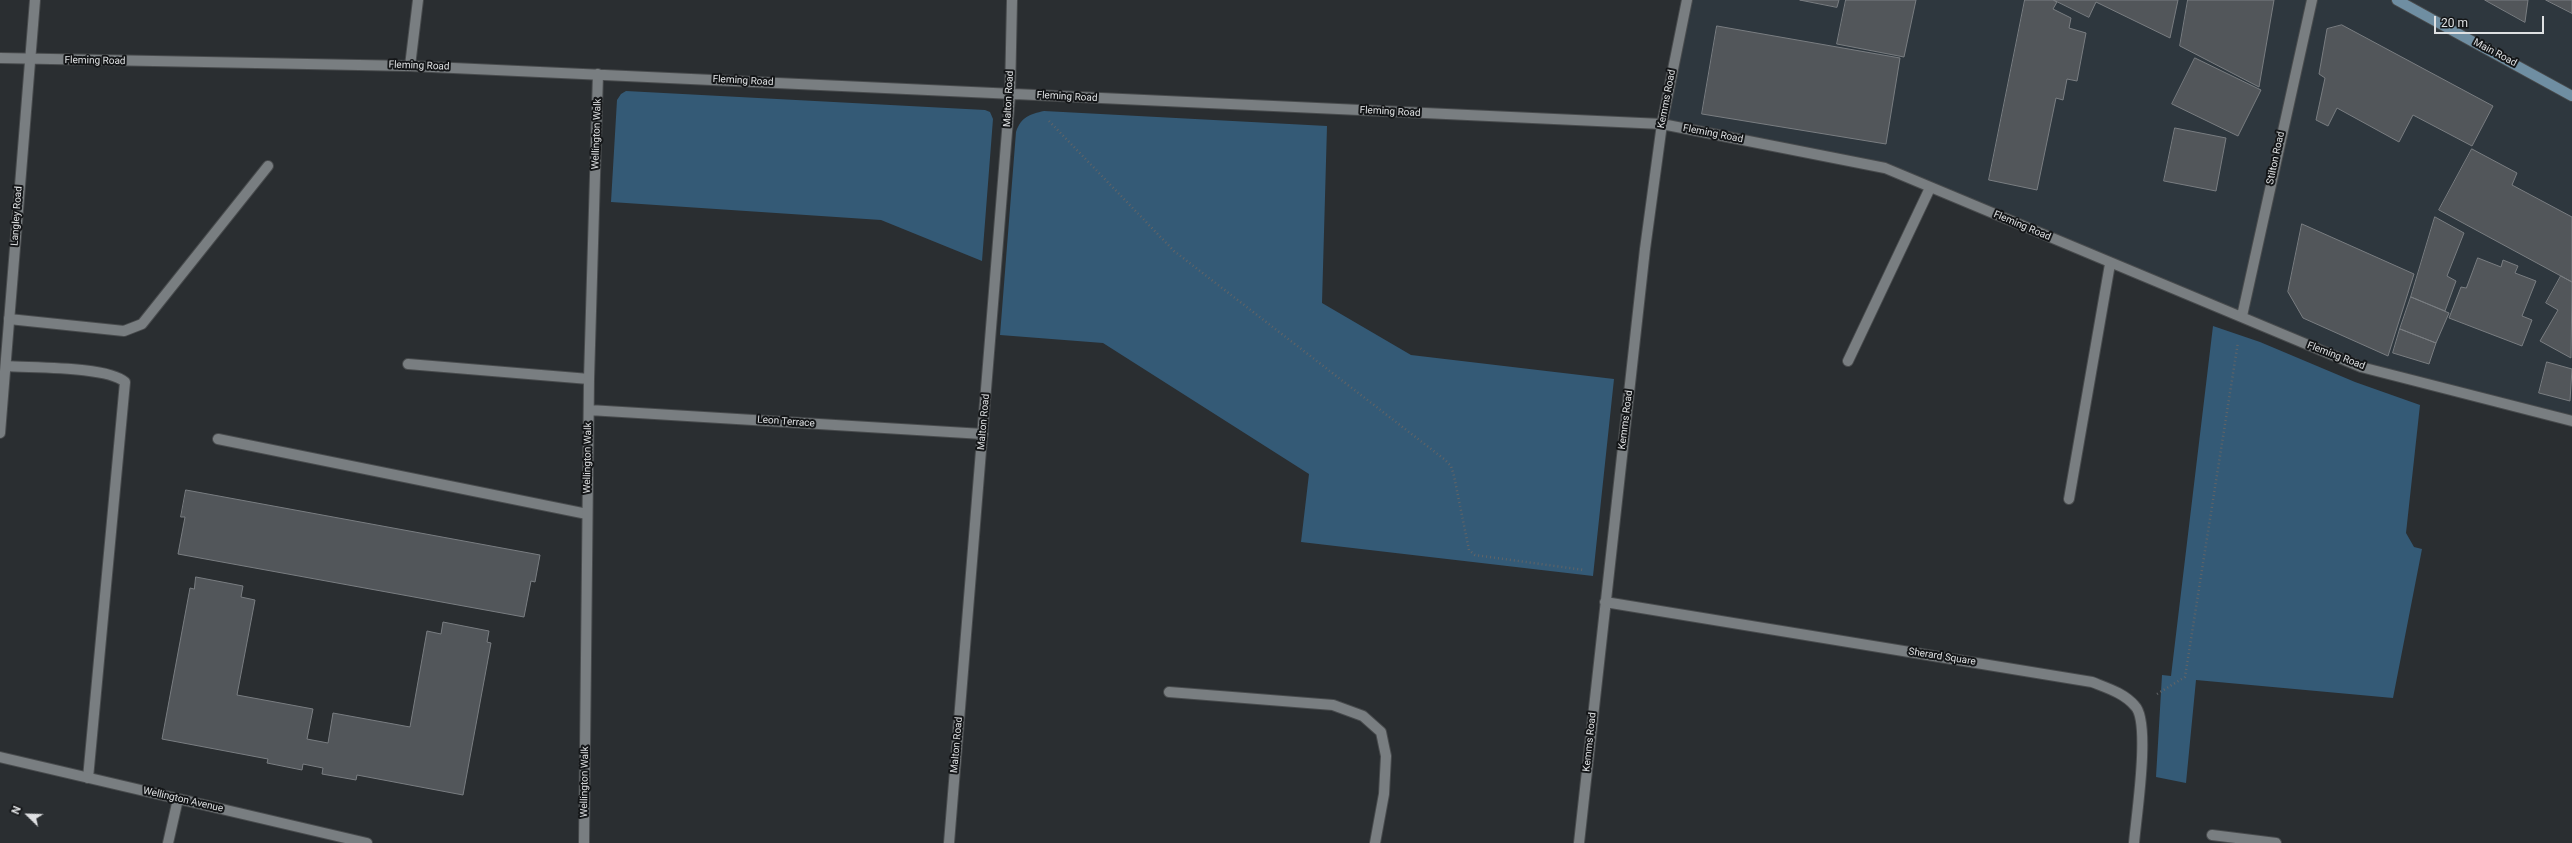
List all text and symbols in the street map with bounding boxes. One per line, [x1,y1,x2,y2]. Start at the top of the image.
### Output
scale bar [2436,8,2546,34]
text: 20 m [2441,16,2468,30]
street label: Main Road [2471,37,2519,69]
street label: Fleming Road [64,54,126,68]
street label: Fleming Road [388,59,450,73]
street label: Kemms Road [1655,69,1679,129]
street label: Malton Road [1002,71,1016,127]
street label: Fleming Road [712,73,774,89]
street label: Fleming Road [1036,89,1098,105]
street label: Wellington Walk [590,98,604,170]
street label: Fleming Road [1359,104,1421,120]
street label: Fleming Road [1682,122,1744,146]
street label: Stilton Road [2265,130,2287,186]
street label: Langley Road [9,186,25,246]
street label: Fleming Road [1992,209,2052,243]
street label: Fleming Road [2305,339,2367,373]
street label: Kemms Road [1616,390,1636,450]
street label: Malton Road [976,393,992,451]
street label: Leon Terrace [757,414,815,430]
street label: Wellington Walk [581,422,595,494]
street label: Sherard Square [1907,646,1977,668]
street label: Kemms Road [1581,712,1599,772]
street label: Malton Road [949,716,965,774]
street label: Wellington Walk [578,746,592,818]
street label: Wellington Avenue [142,785,224,815]
north arrow [8,795,48,835]
text: N [9,804,24,816]

